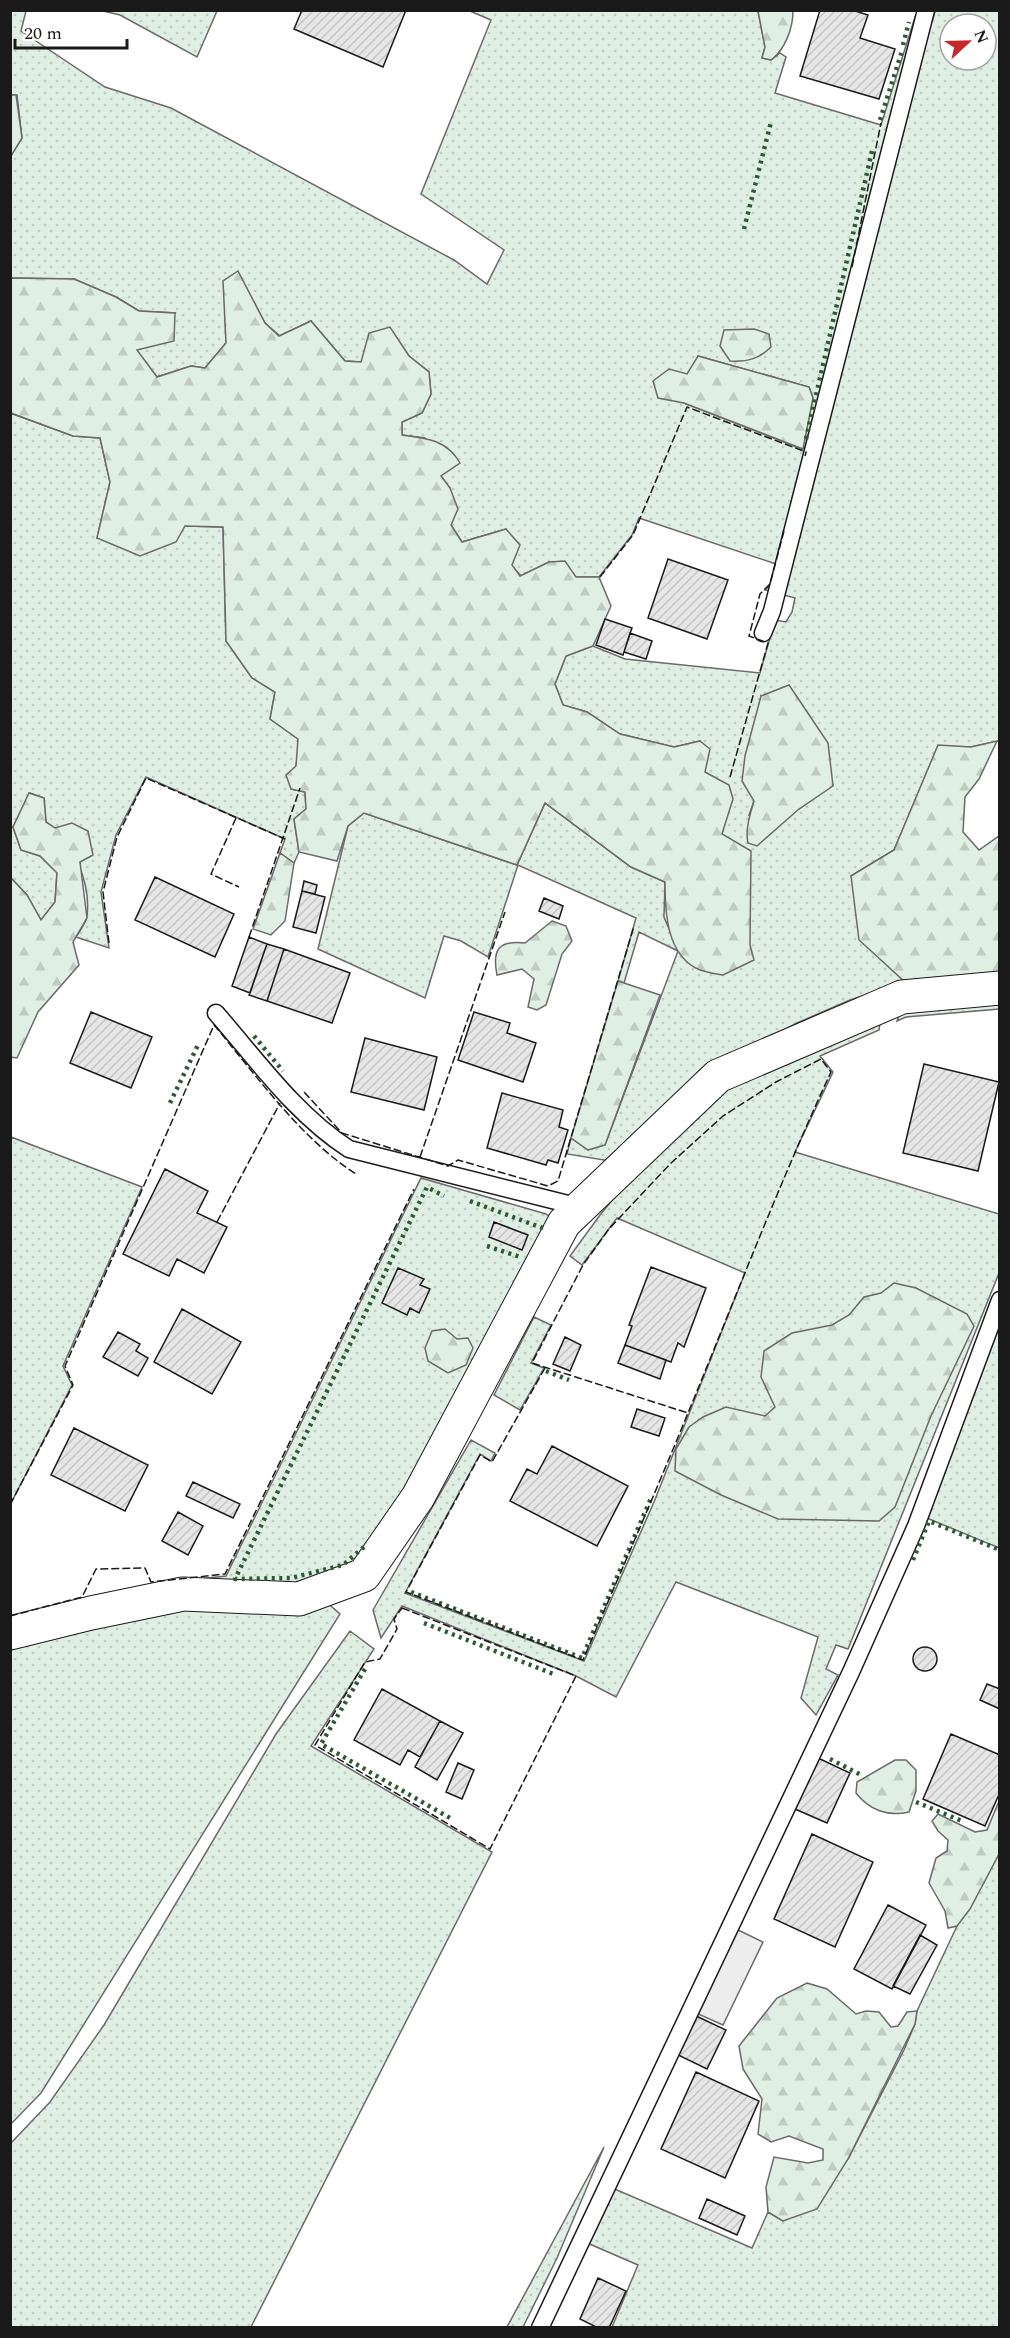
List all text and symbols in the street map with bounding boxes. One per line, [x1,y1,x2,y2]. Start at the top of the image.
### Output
scale bar [15,12,128,50]
north arrow [938,12,998,72]
text: 20 m [24,20,62,47]
text: N [967,26,995,47]

